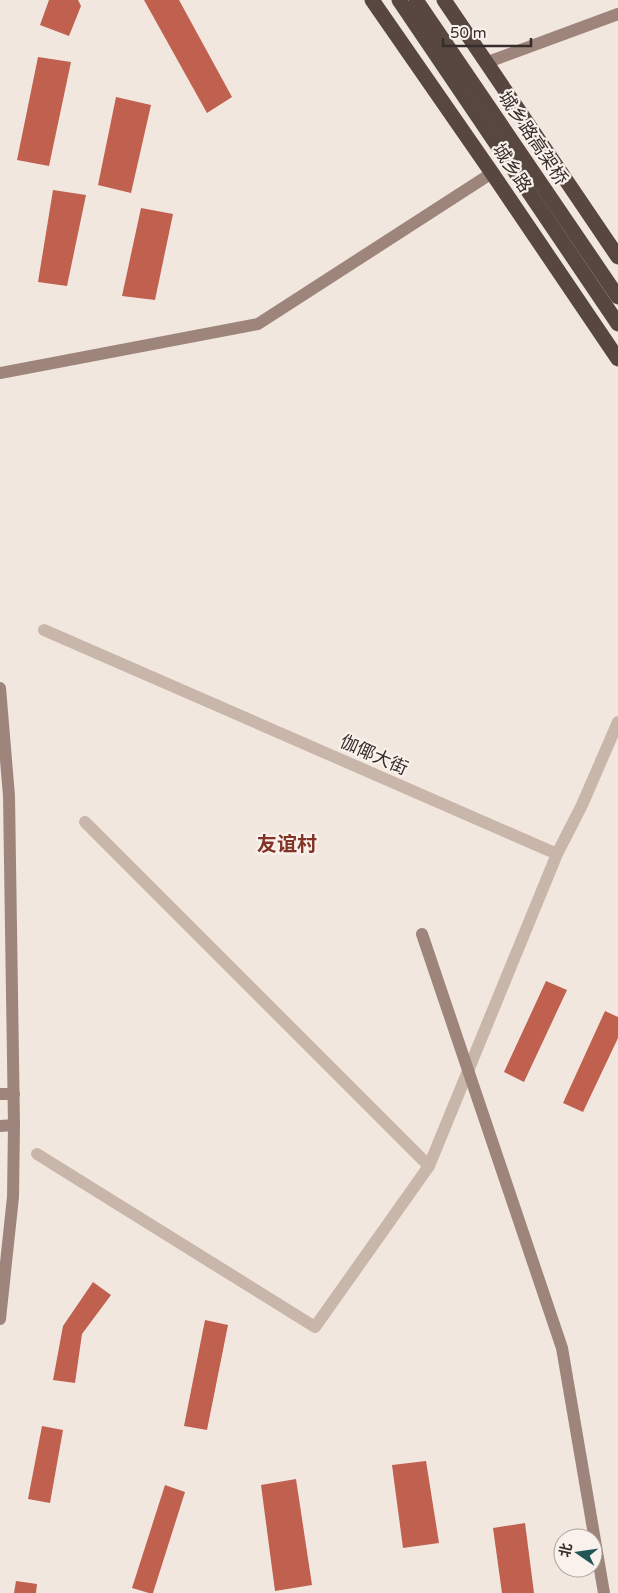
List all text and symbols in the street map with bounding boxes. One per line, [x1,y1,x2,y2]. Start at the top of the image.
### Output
scale bar [443,15,530,47]
text: 50 m [450,24,487,42]
street label: 城乡路高架桥 [494,87,572,189]
street label: 城乡路 [488,140,536,196]
street label: 伽倻大街 [337,730,411,780]
district label: 友谊村 [257,833,317,857]
north arrow [553,1528,603,1578]
text: 北 [556,1541,576,1559]

